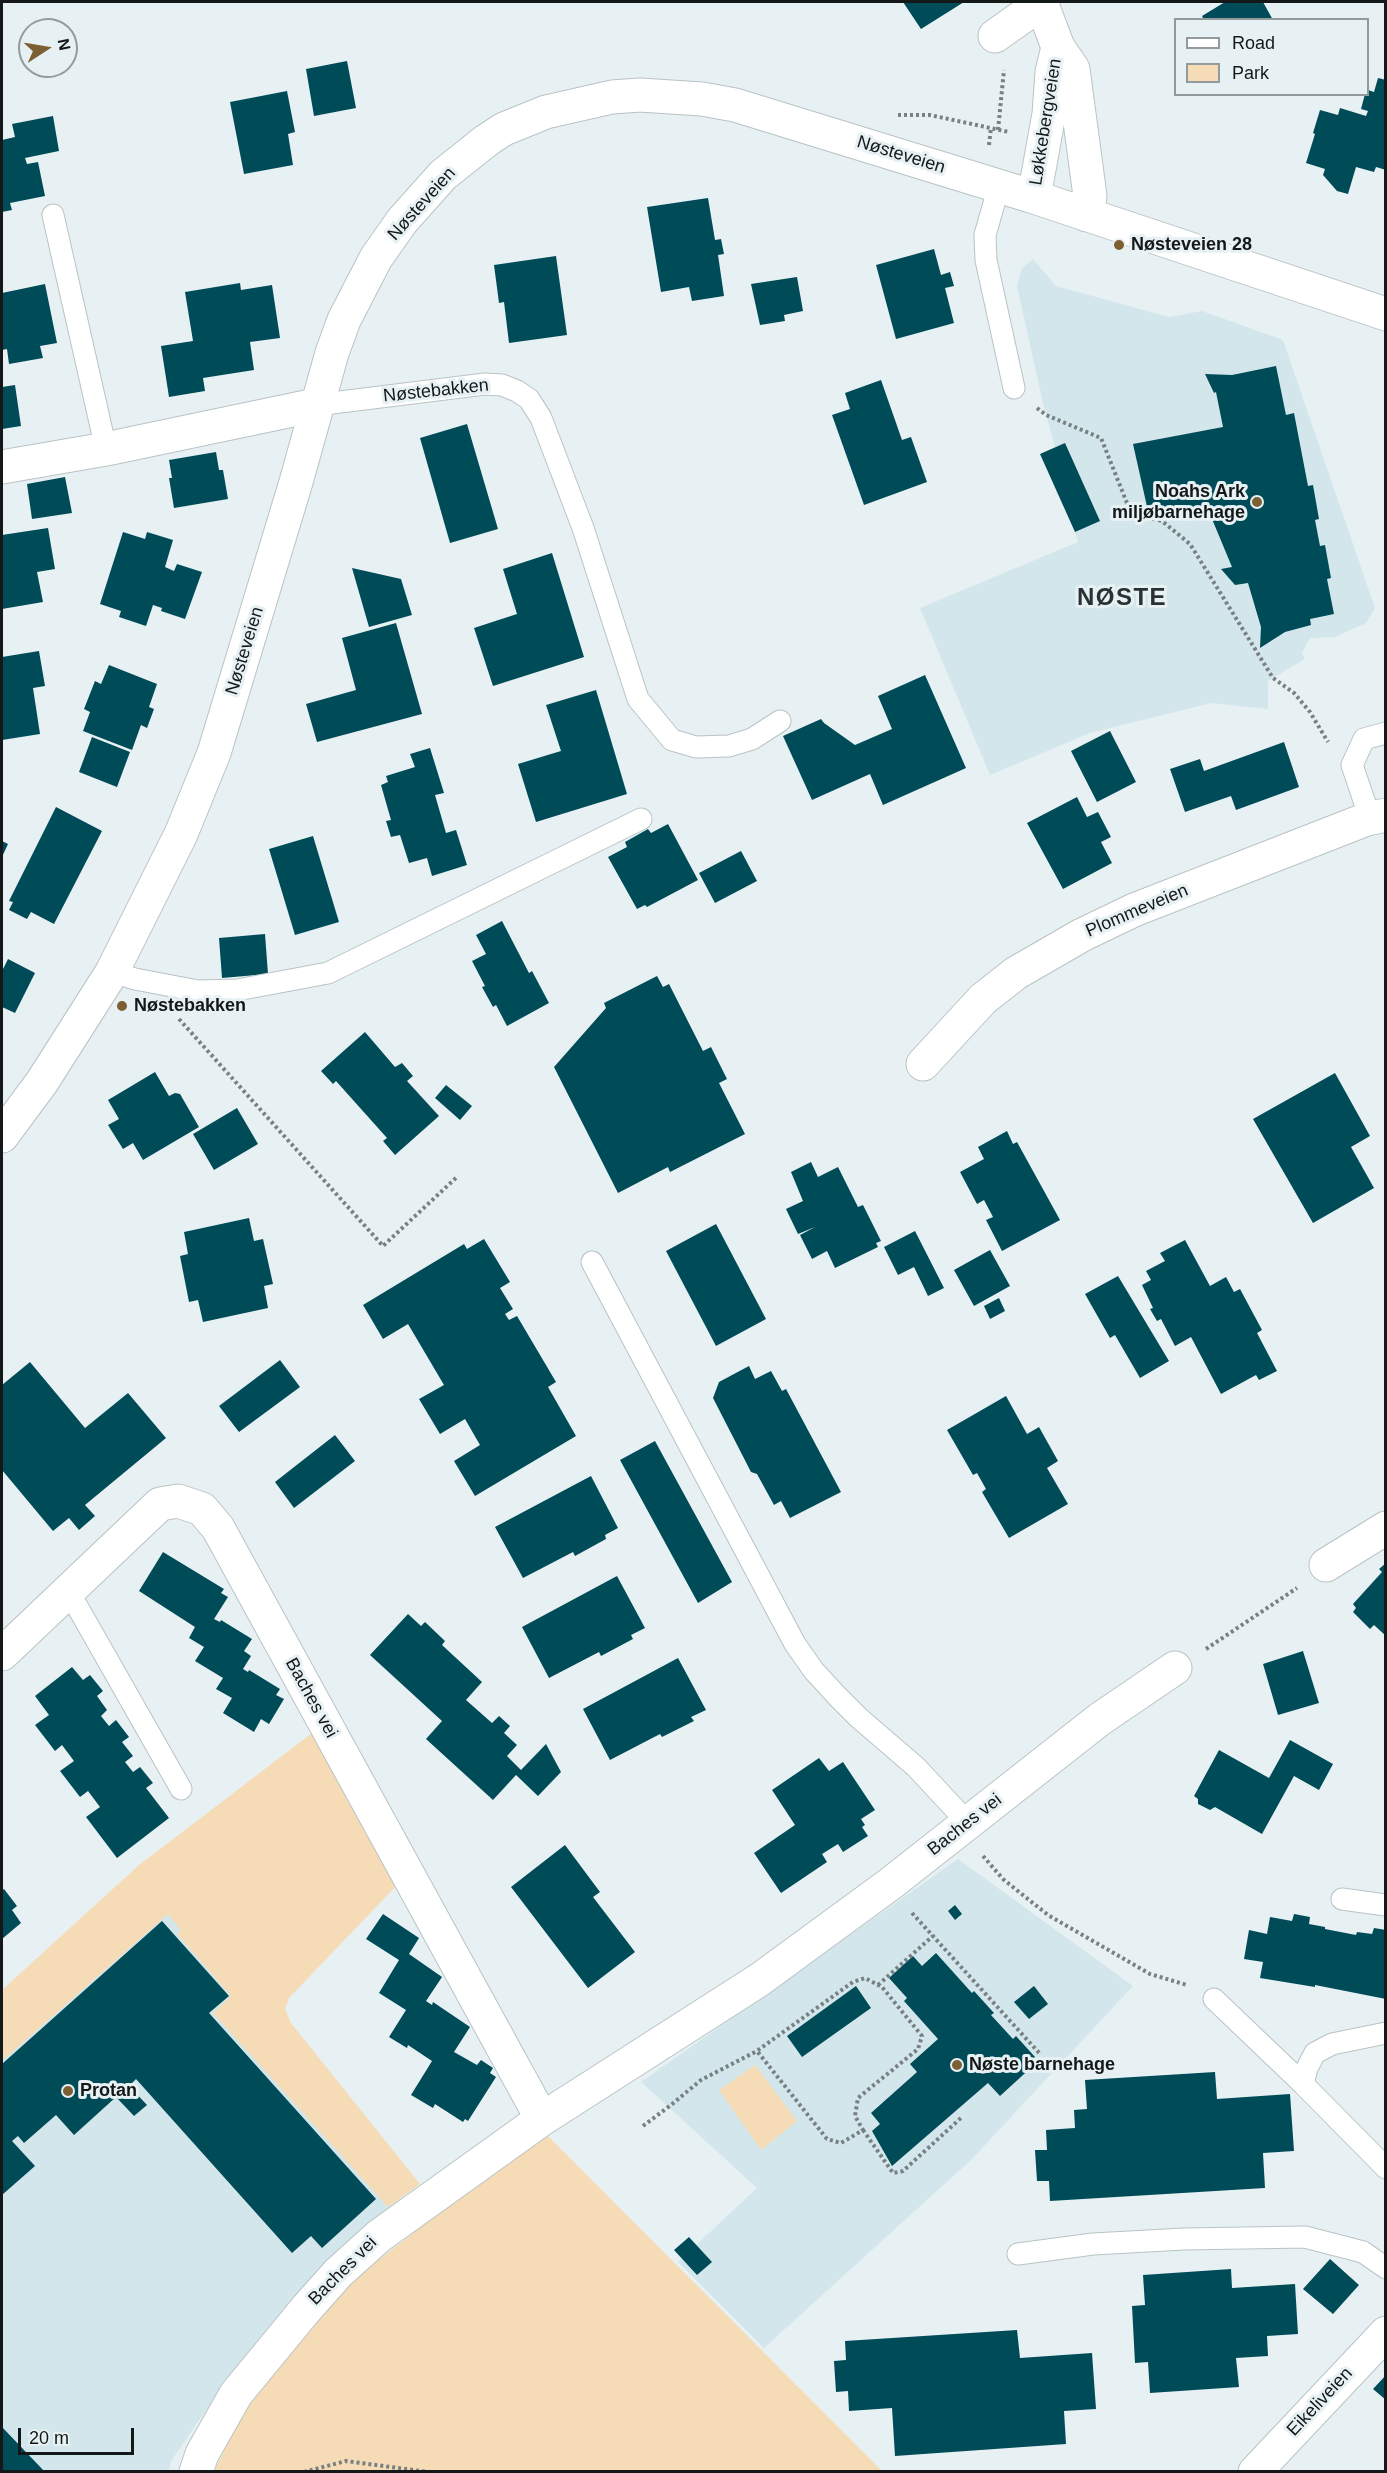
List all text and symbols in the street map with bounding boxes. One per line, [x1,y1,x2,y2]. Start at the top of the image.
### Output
north arrow [18,18,78,78]
legend [1174,18,1369,96]
text: Road [1232,33,1275,53]
text: N [55,37,74,52]
street label: Løkkebergveien [1025,57,1067,187]
text: Park [1232,63,1269,83]
street label: Nøsteveien [854,131,948,179]
street label: Nøsteveien [384,163,460,245]
place label: Nøsteveien 28 [1131,234,1252,256]
marker: Nøsteveien 28 [1112,238,1126,252]
street label: Nøstebakken [382,375,490,407]
place label: Noahs Ark miljøbarnehage [1112,481,1245,524]
marker: Noahs Ark miljøbarnehage [1250,495,1264,509]
district label: NØSTE [1077,584,1167,612]
street label: Nøsteveien [221,604,269,698]
street label: Plommeveien [1083,880,1191,942]
place label: Nøstebakken [134,995,246,1017]
marker: Nøstebakken [115,999,129,1013]
street label: Baches vei [280,1654,342,1742]
street label: Baches vei [924,1789,1006,1861]
place label: Nøste barnehage [969,2054,1115,2076]
marker: Nøste barnehage [950,2058,964,2072]
place label: Protan [80,2080,137,2102]
marker: Protan [61,2084,75,2098]
street label: Baches vei [304,2232,382,2310]
street label: Eikeliveien [1283,2363,1357,2441]
scale bar [21,2416,136,2454]
text: 20 m [29,2428,69,2448]

